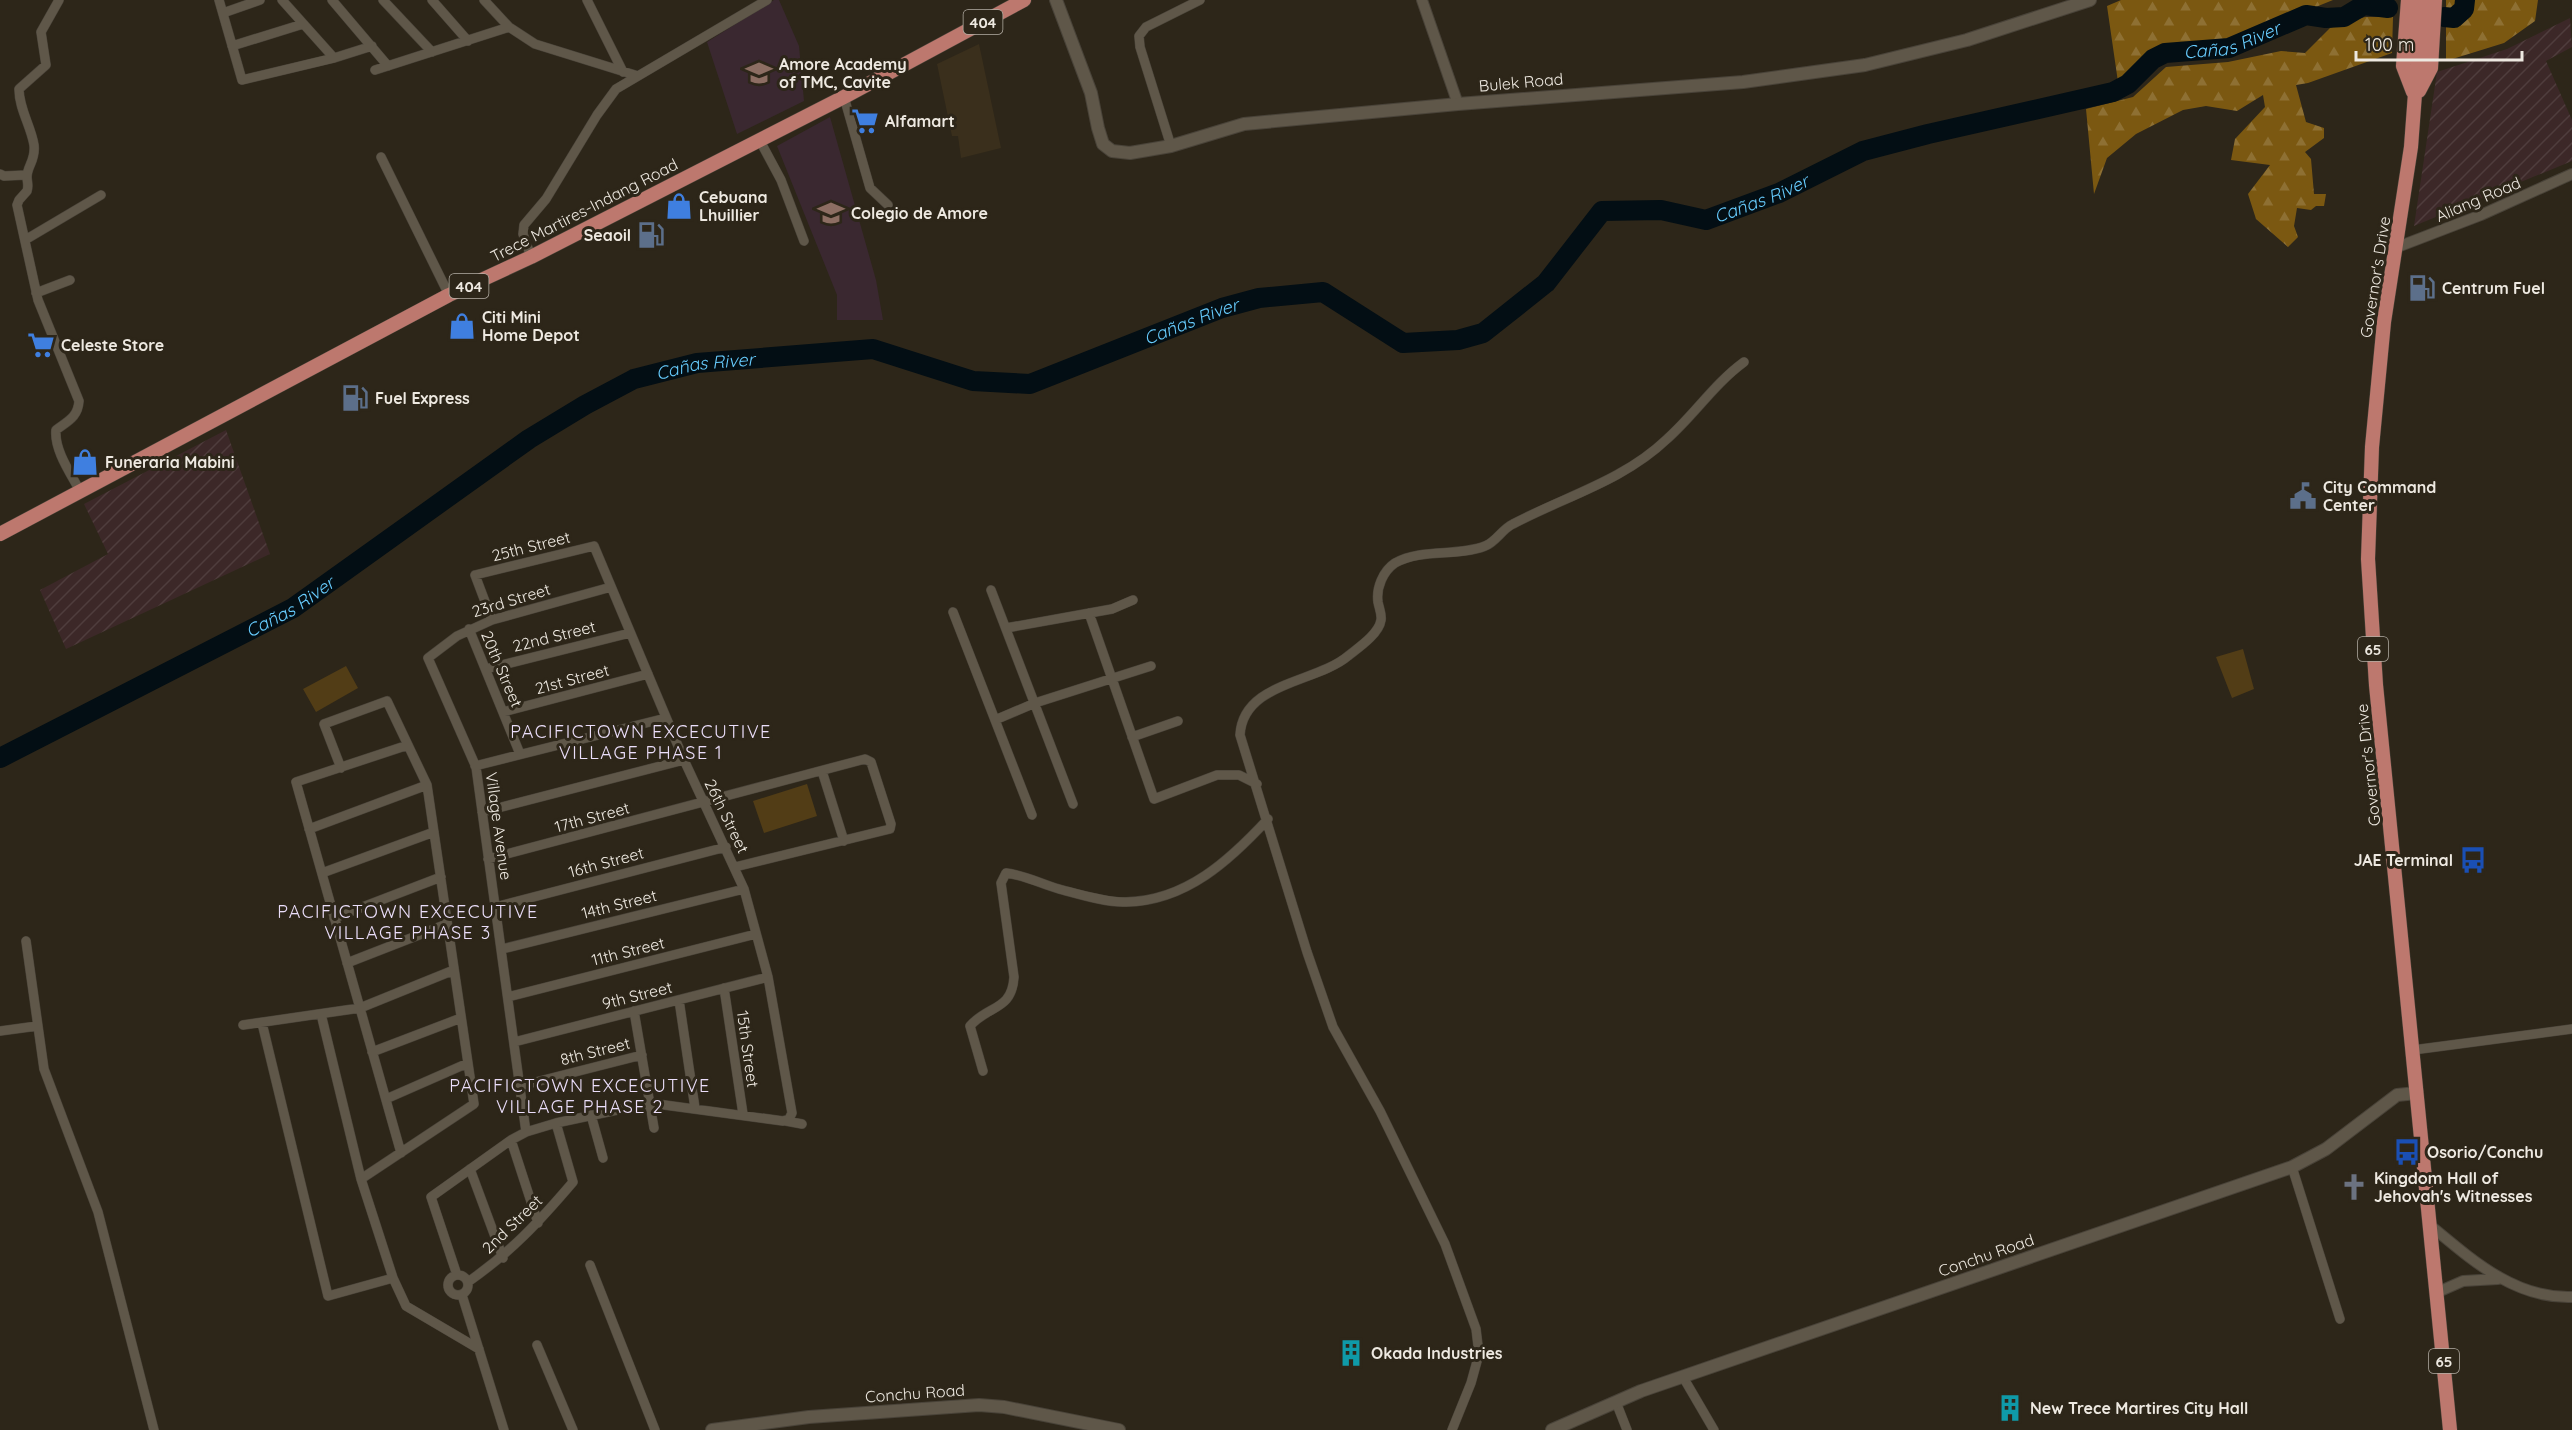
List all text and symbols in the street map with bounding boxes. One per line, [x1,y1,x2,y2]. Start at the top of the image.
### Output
road number: 404 [964,10,1002,34]
water label: Cañas River [2183,15,2286,63]
scale bar [2356,24,2522,62]
text: 100 m [2365,33,2414,56]
place label: Amore Academy of TMC, Cavite [779,54,907,92]
school or university icon: Amore Academy of TMC, Cavite [744,58,774,88]
street label: Bulek Road [1478,68,1564,96]
supermarket icon: Alfamart [850,106,880,136]
place label: Alfamart [885,111,955,131]
street label: Trece Martires-Indang Road [487,154,681,266]
water label: Cañas River [1711,168,1814,228]
street label: Aliang Road [2432,172,2524,226]
place label: Cebuana Lhuillier [699,187,768,225]
shop icon: Cebuana Lhuillier [664,191,694,221]
school or university icon: Colegio de Amore [816,198,846,228]
place label: Colegio de Amore [851,203,988,223]
street label: Governor's Drive [2356,215,2394,339]
fuel station icon: Seaoil [636,220,666,250]
place label: Seaoil [584,225,631,245]
fuel station icon: Centrum Fuel [2407,273,2437,303]
road number: 404 [450,274,488,298]
place label: Centrum Fuel [2442,278,2545,298]
water label: Cañas River [1140,292,1243,349]
place label: Citi Mini Home Depot [482,307,580,345]
shop icon: Citi Mini Home Depot [447,311,477,341]
supermarket icon: Celeste Store [26,330,56,360]
place label: Celeste Store [61,335,164,355]
water label: Cañas River [653,347,757,385]
fuel station icon: Fuel Express [340,383,370,413]
place label: Fuel Express [375,388,470,408]
shop icon: Funeraria Mabini [70,447,100,477]
place label: Funeraria Mabini [105,452,234,472]
place label: City Command Center [2323,477,2436,515]
public building icon: City Command Center [2288,481,2318,511]
street label: 25th Street [490,527,572,565]
water label: Cañas River [241,570,340,642]
street label: 23rd Street [469,579,553,621]
street label: 22nd Street [510,616,598,656]
street label: 20th Street [477,628,527,710]
road number: 65 [2358,637,2388,661]
street label: 21st Street [533,660,611,698]
street label: Governor's Drive [2352,703,2384,827]
district label: PACIFICTOWN EXCECUTIVE VILLAGE PHASE 1 [510,720,772,764]
street label: Village Avenue [482,771,516,881]
street label: 26th Street [700,776,754,856]
street label: 17th Street [552,797,632,837]
street label: 16th Street [566,842,646,882]
bus stop icon: JAE Terminal [2458,845,2488,875]
place label: JAE Terminal [2354,850,2453,870]
street label: 14th Street [579,885,659,923]
district label: PACIFICTOWN EXCECUTIVE VILLAGE PHASE 3 [277,900,539,944]
street label: 11th Street [589,932,667,970]
street label: 9th Street [600,977,674,1013]
street label: 15th Street [733,1009,763,1089]
street label: 8th Street [558,1033,632,1069]
district label: PACIFICTOWN EXCECUTIVE VILLAGE PHASE 2 [449,1074,711,1118]
bus stop icon: Osorio/Conchu [2392,1137,2422,1167]
place label: Osorio/Conchu [2427,1142,2543,1162]
place label: Kingdom Hall of Jehovah's Witnesses [2374,1168,2533,1206]
church icon: Kingdom Hall of Jehovah's Witnesses [2339,1172,2369,1202]
street label: 2nd Street [478,1190,546,1258]
street label: Conchu Road [1936,1229,2036,1281]
building icon: Okada Industries [1336,1338,1366,1368]
place label: Okada Industries [1371,1343,1503,1363]
road number: 65 [2429,1349,2459,1373]
street label: Conchu Road [864,1380,966,1406]
building icon: New Trece Martires City Hall [1995,1393,2025,1423]
place label: New Trece Martires City Hall [2030,1398,2248,1418]

